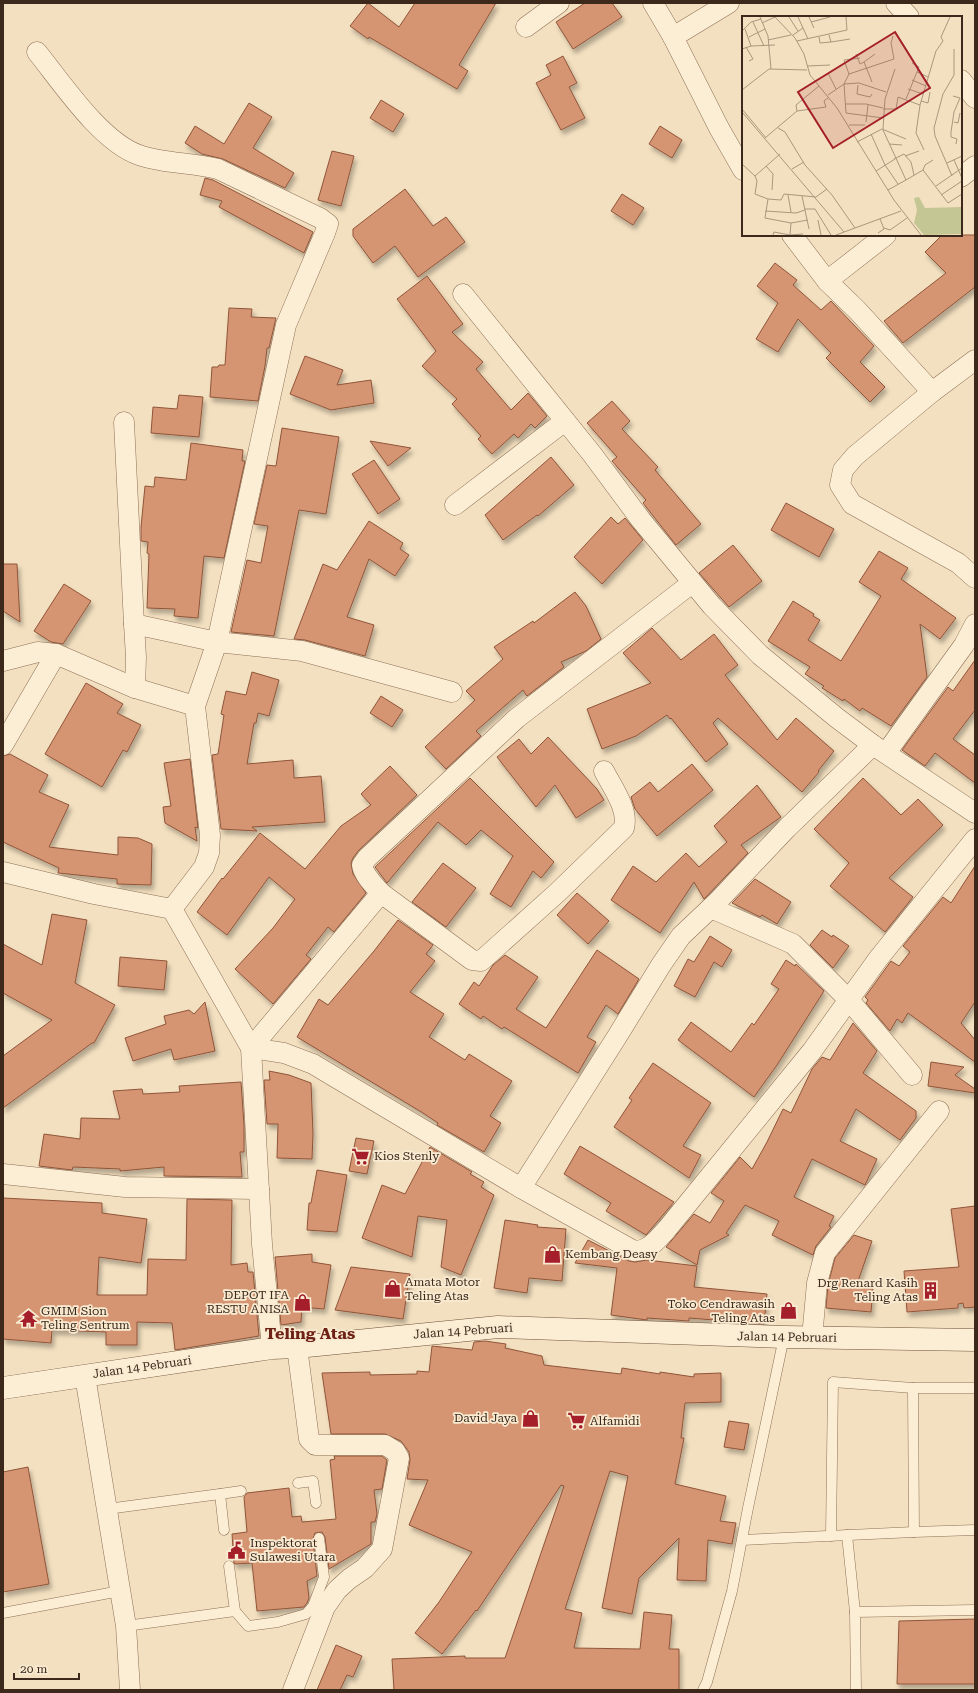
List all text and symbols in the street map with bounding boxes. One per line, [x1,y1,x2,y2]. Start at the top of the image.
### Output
inset map [742,16,962,236]
supermarket icon: Kios Stenly [351,1146,371,1166]
place label: Kios Stenly [374,1149,440,1163]
shop icon: Kembang Deasy [542,1244,562,1264]
place label: Kembang Deasy [565,1247,659,1261]
place label: Amata Motor Teling Atas [405,1275,480,1303]
place label: Drg Renard Kasih Teling Atas [817,1276,918,1304]
shop icon: Amata Motor Teling Atas [382,1279,402,1299]
building icon: Drg Renard Kasih Teling Atas [921,1280,941,1300]
place label: DEPOT IFA RESTU ANISA [207,1288,290,1316]
shop icon: DEPOT IFA RESTU ANISA [292,1292,312,1312]
place label: Toko Cendrawasih Teling Atas [667,1297,775,1325]
shop icon: Toko Cendrawasih Teling Atas [778,1301,798,1321]
place label: GMIM Sion Teling Sentrum [41,1304,130,1332]
temple icon: GMIM Sion Teling Sentrum [18,1308,38,1328]
street label: Jalan 14 Pebruari [413,1321,513,1341]
district label: Teling Atas [265,1324,355,1343]
street label: Jalan 14 Pebruari [737,1329,837,1345]
street label: Jalan 14 Pebruari [92,1353,193,1381]
shop icon: David Jaya [520,1408,540,1428]
place label: David Jaya [454,1411,517,1425]
supermarket icon: Alfamidi [567,1411,587,1431]
place label: Alfamidi [590,1414,640,1428]
place label: Inspektorat Sulawesi Utara [250,1536,336,1564]
public building icon: Inspektorat Sulawesi Utara [227,1540,247,1560]
scale bar [14,1655,79,1681]
text: 20 m [20,1662,47,1676]

